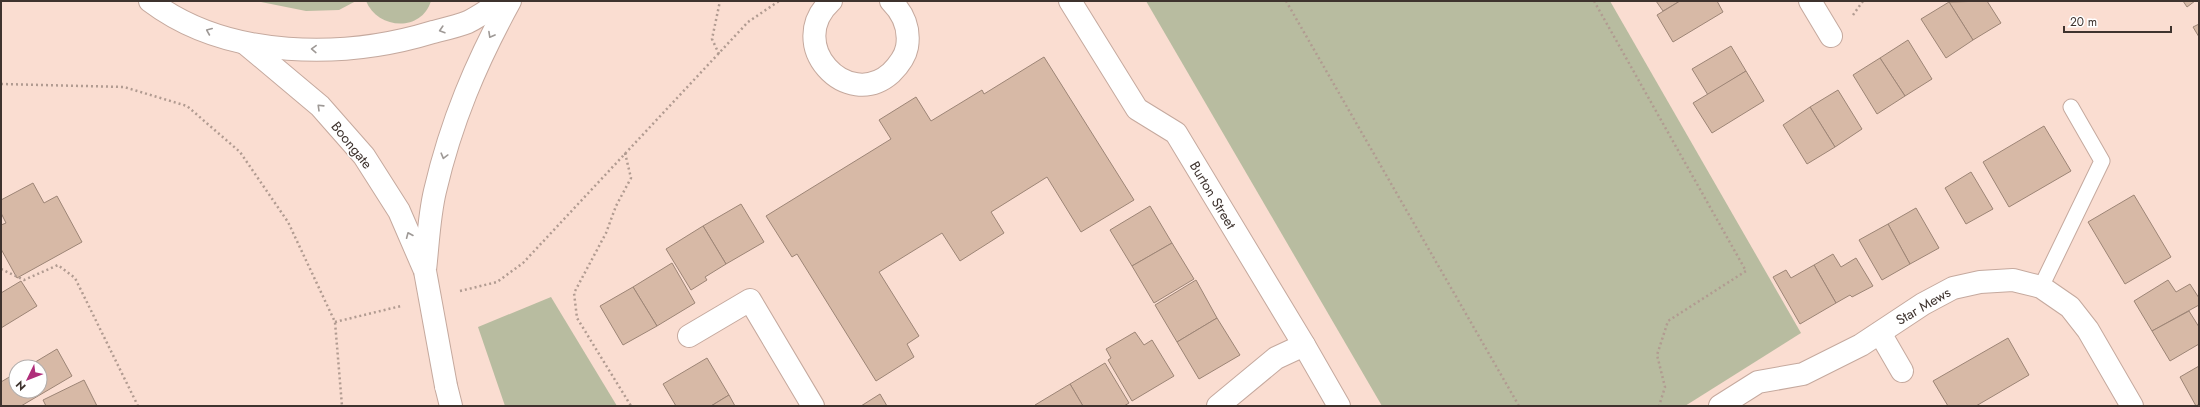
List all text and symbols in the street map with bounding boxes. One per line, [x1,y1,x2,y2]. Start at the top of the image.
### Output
scale bar [2064,8,2171,34]
text: 20 m [2070,13,2097,31]
one-way arrow [439,25,446,34]
one-way arrow [205,28,212,36]
one-way arrow [489,31,496,38]
one-way arrow [311,45,317,53]
one-way arrow [317,104,325,111]
street label: Boongate [327,117,377,173]
one-way arrow [441,153,449,159]
street label: Burton Street [1185,157,1241,233]
one-way arrow [406,232,414,239]
street label: Star Mews [1892,282,1954,330]
north arrow [8,359,48,399]
text: N [12,377,30,394]

